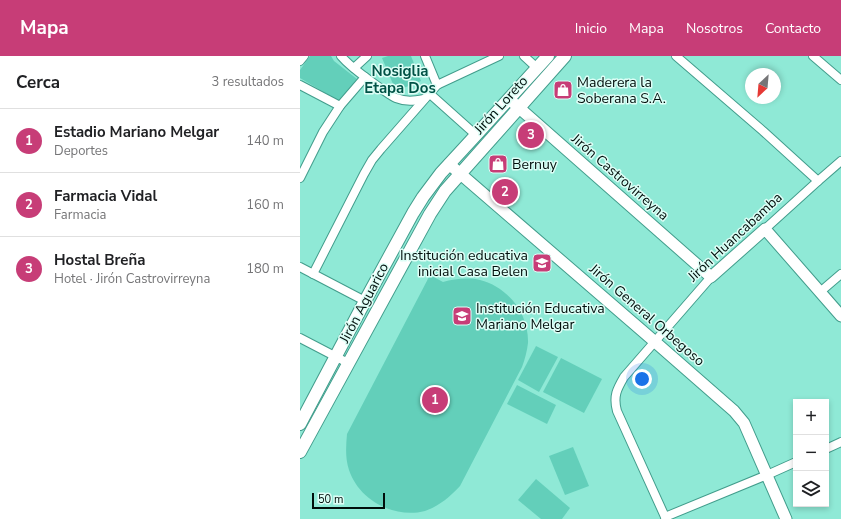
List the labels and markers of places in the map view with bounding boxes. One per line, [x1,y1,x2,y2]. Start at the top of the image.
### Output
place label: Maderera la Soberana S.A. [577,73,666,108]
shop icon: Maderera la Soberana S.A. [552,79,574,101]
pin: 3 [518,120,544,150]
shop icon: Bernuy [487,153,509,175]
place label: Bernuy [512,155,558,174]
pin: 2 [492,177,518,207]
place label: Institución educativa inicial Casa Belen [400,246,528,281]
school or university icon: Institución educativa inicial Casa Belen [531,252,553,274]
place label: Institución Educativa Mariano Melgar [476,299,605,334]
school or university icon: Institución Educativa Mariano Melgar [451,305,473,327]
pin: 1 [422,385,448,415]

